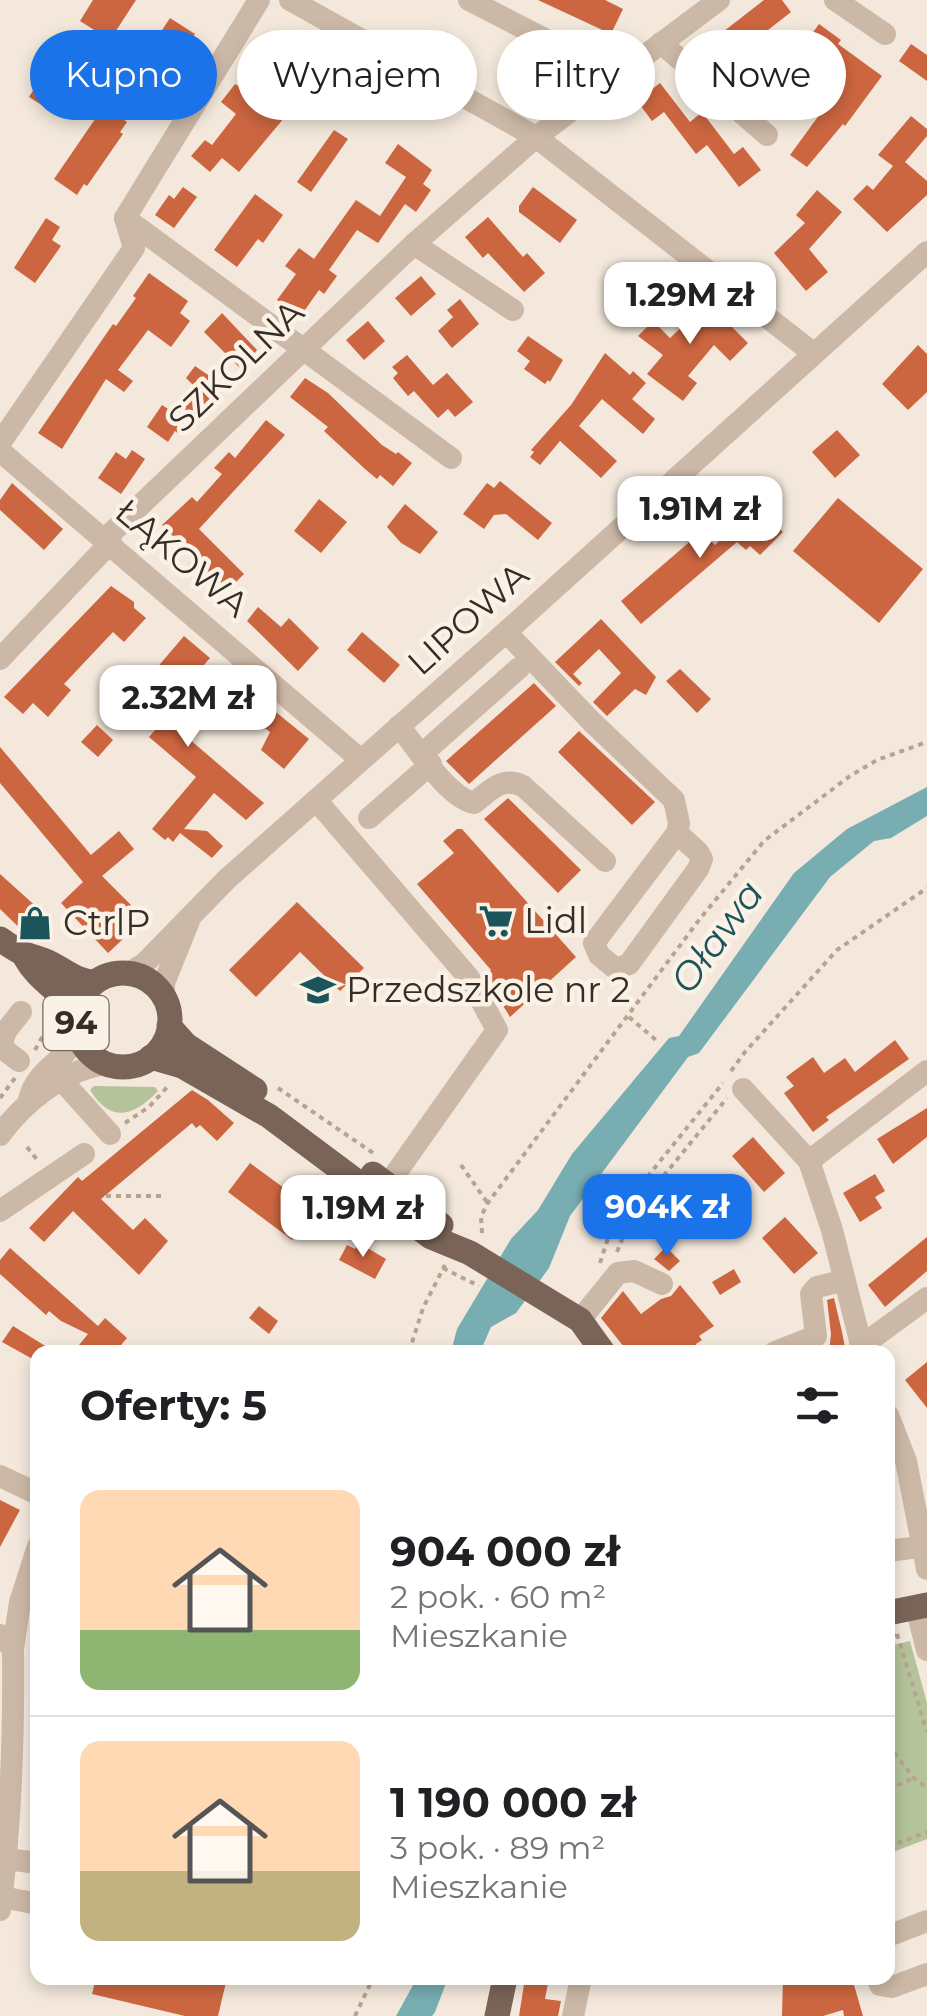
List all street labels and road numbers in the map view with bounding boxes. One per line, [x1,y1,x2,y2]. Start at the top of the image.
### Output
street label: SZKOLNA [159,290,313,441]
street label: ŁĄKOWA [107,489,258,626]
street label: LIPOWA [398,553,538,684]
road number: 94 [44,996,108,1050]

